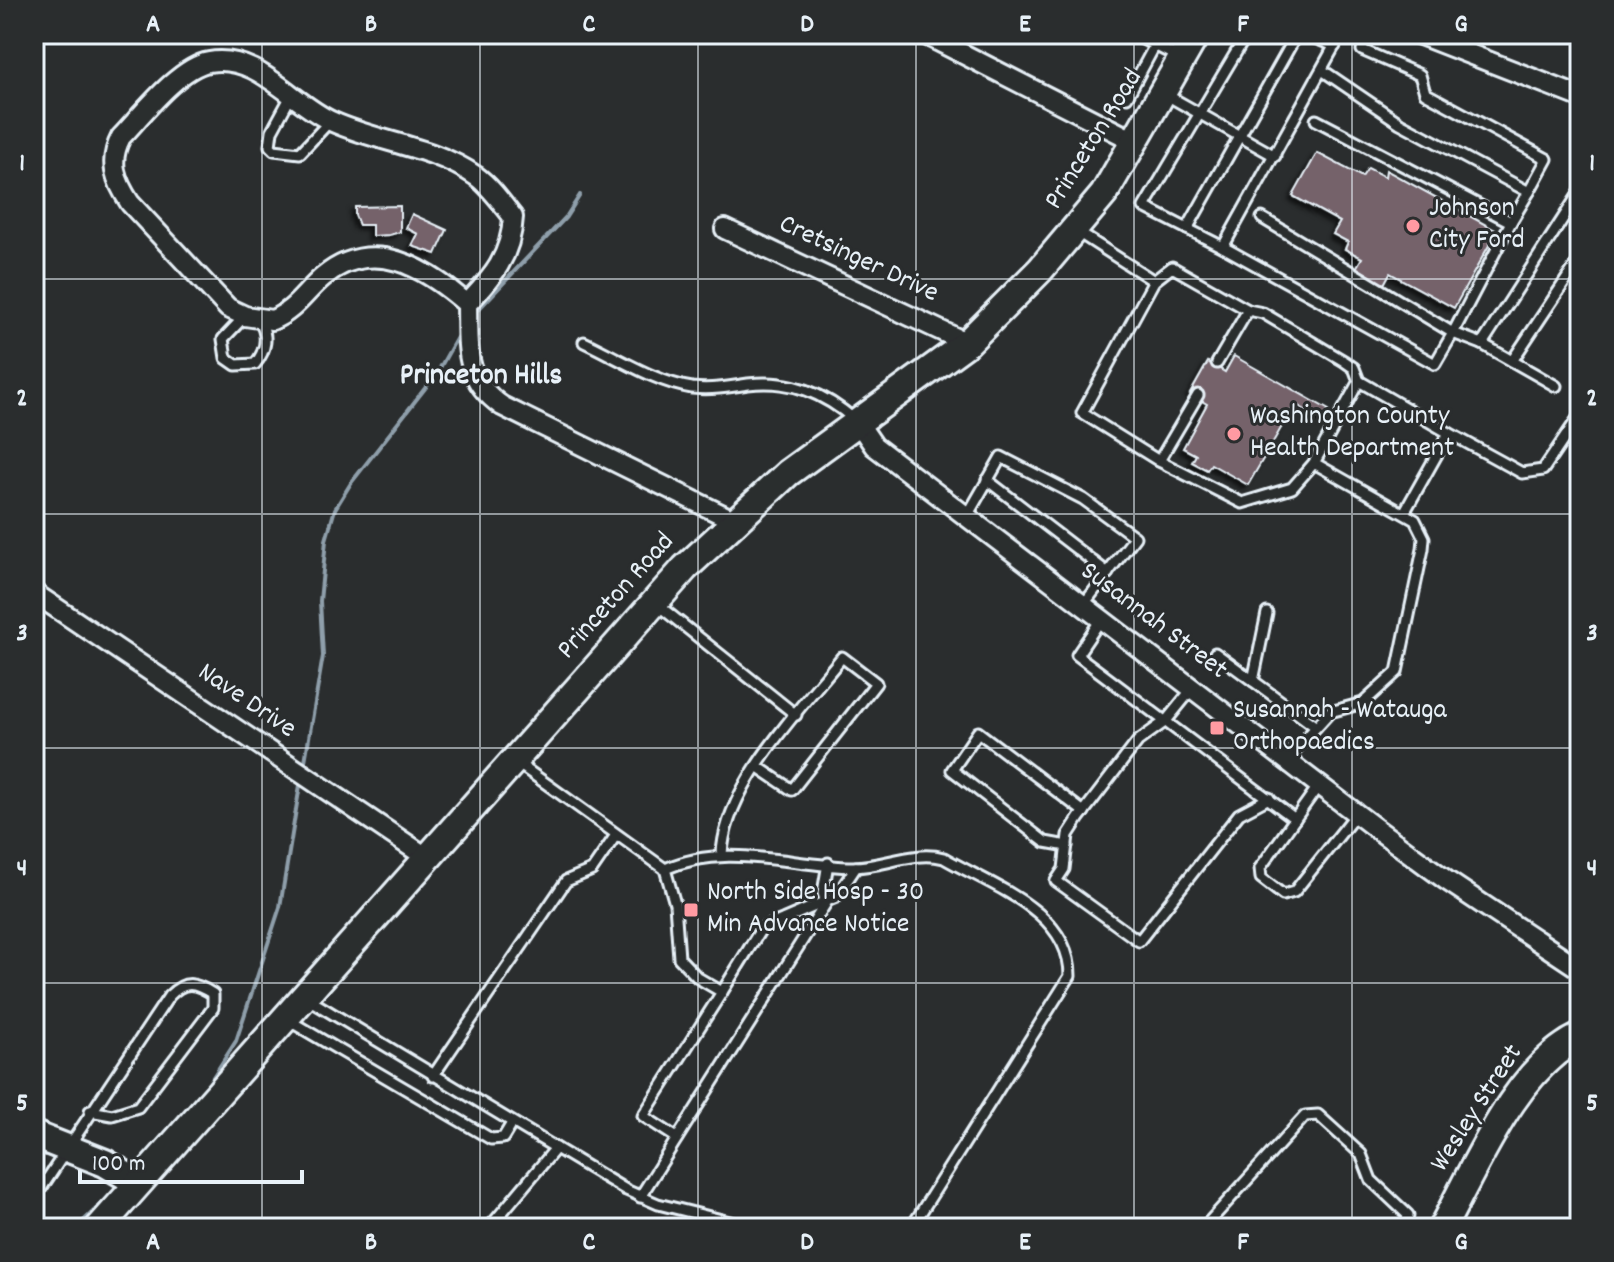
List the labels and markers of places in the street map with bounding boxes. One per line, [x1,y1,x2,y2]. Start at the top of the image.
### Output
place label: Johnson City Ford [1429,190,1525,262]
marker: Johnson City Ford [1404,217,1422,235]
place label: Washington County Health Department [1250,398,1454,470]
marker: Washington County Health Department [1225,425,1243,443]
place label: Susannah - Watauga Orthopaedics [1233,692,1448,764]
marker: Susannah - Watauga Orthopaedics [1208,719,1226,737]
place label: North Side Hosp - 30 Min Advance Notice [707,874,924,946]
marker: North Side Hosp - 30 Min Advance Notice [682,901,700,919]

